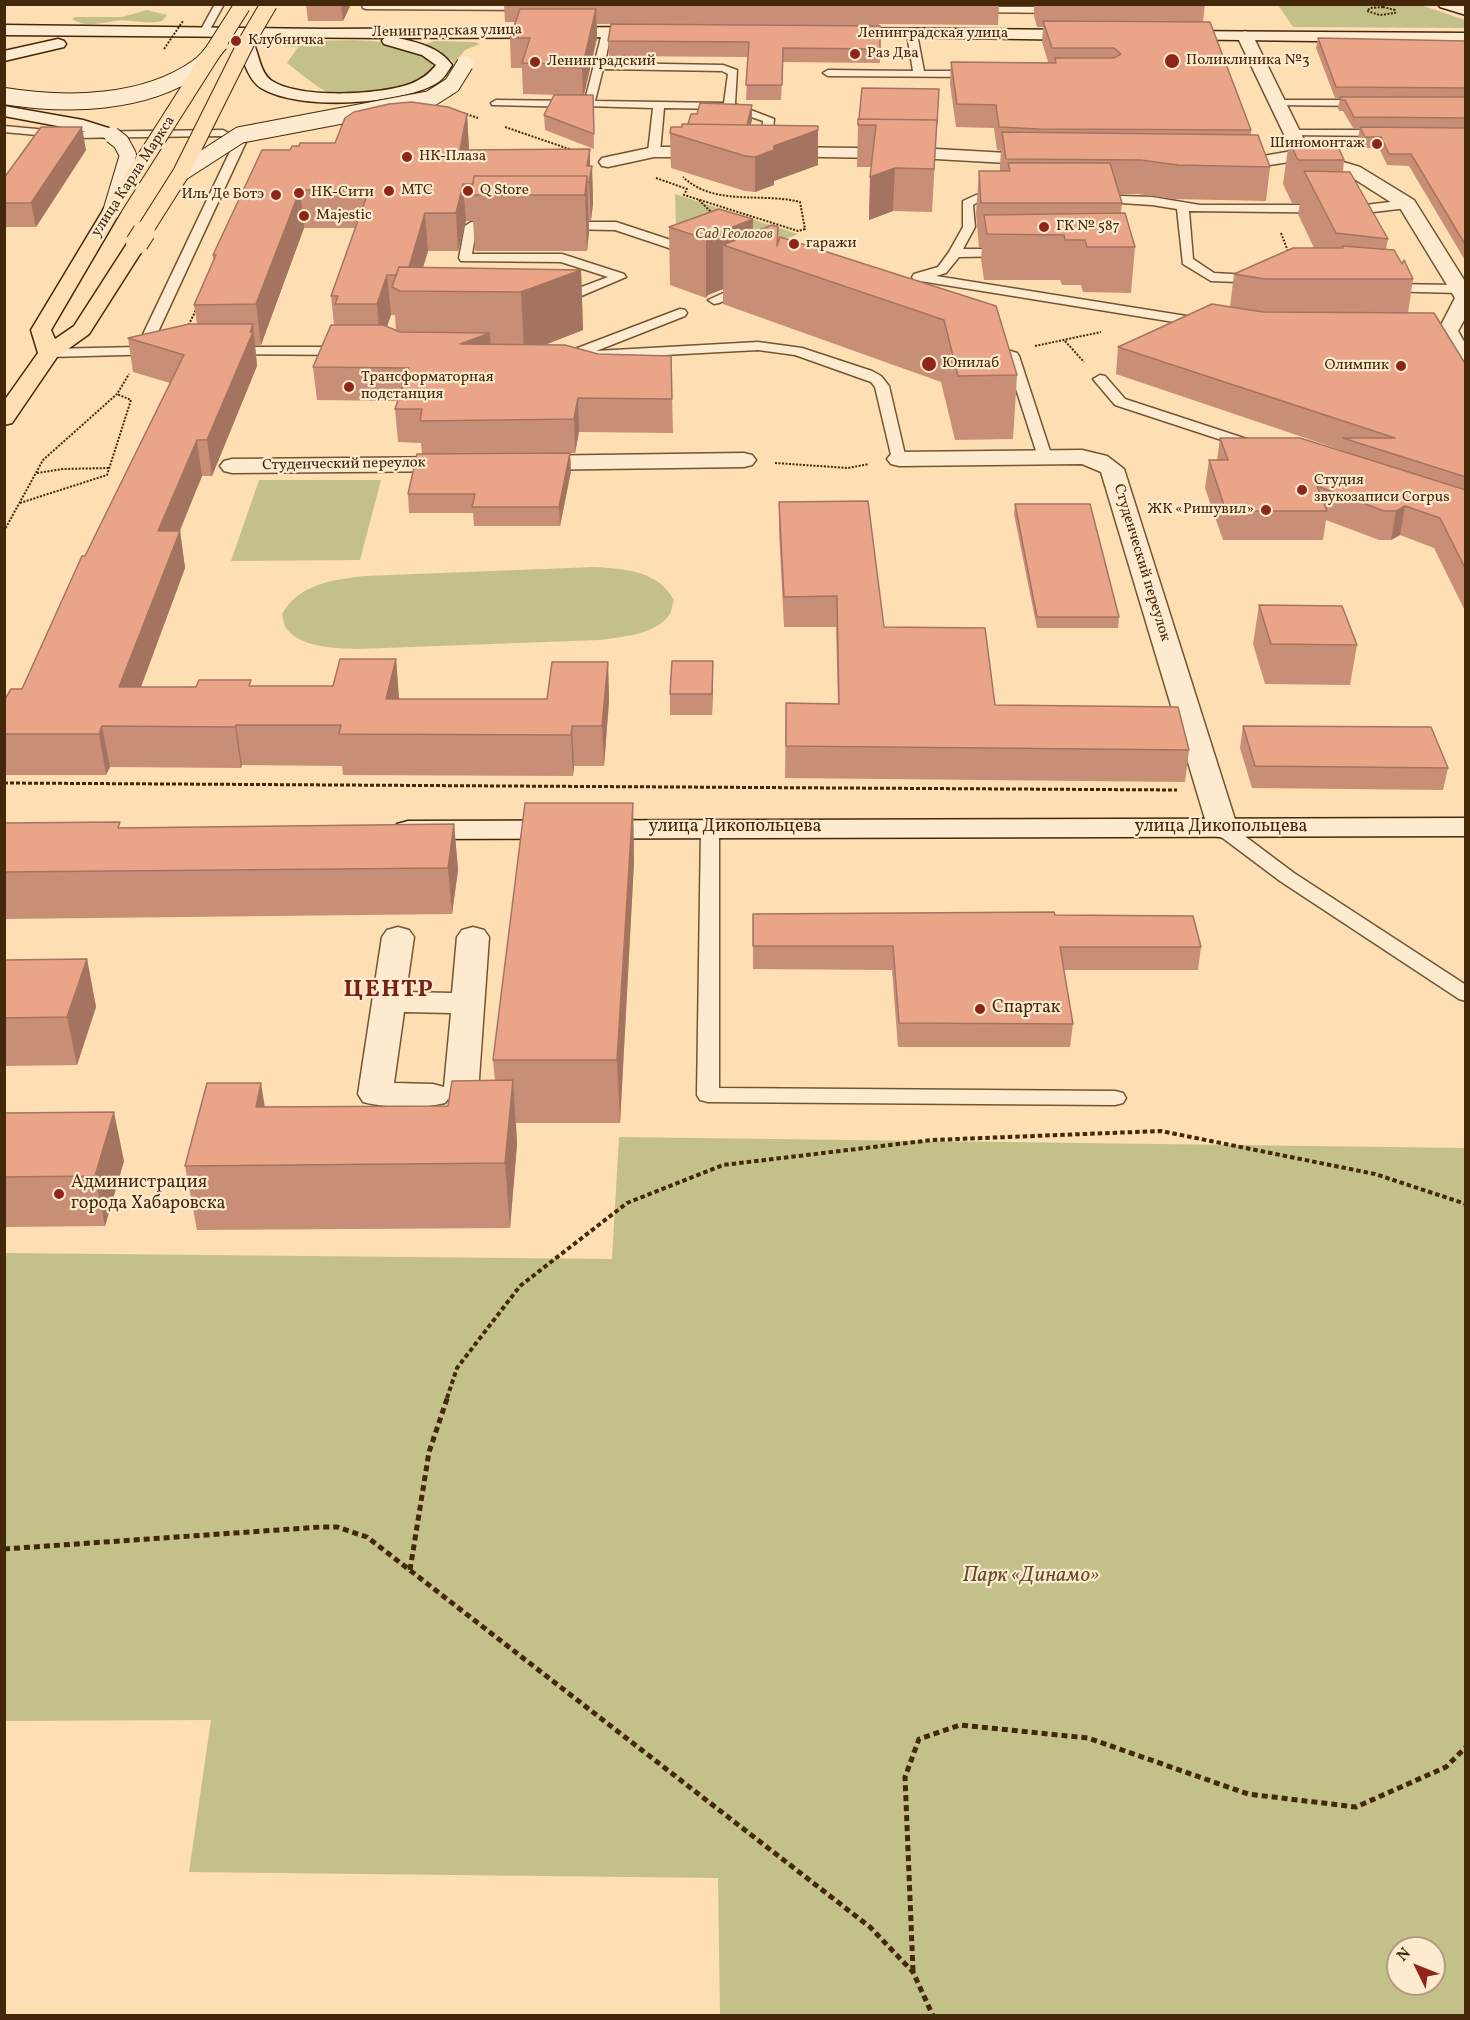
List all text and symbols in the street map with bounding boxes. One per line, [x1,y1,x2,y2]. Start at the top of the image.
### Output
street label: Ленинградская улица [372,22,522,42]
street label: Ленинградская улица [858,25,1008,43]
place label: Клубничка [248,32,324,50]
marker: Клубничка [229,34,243,48]
place label: Раз Два [867,45,919,63]
marker: Раз Два [848,47,862,61]
marker: Поликлиника №3 [1163,52,1181,70]
place label: Поликлиника №3 [1186,52,1310,70]
place label: Ленинградский [547,53,656,71]
marker: Ленинградский [528,55,542,69]
street label: улица Карла Маркса [88,113,180,241]
place label: Шиномонтаж [1270,135,1365,153]
marker: Шиномонтаж [1370,137,1384,151]
place label: НК-Плаза [419,148,486,166]
marker: НК-Плаза [400,150,414,164]
place label: МТС [401,182,433,200]
place label: Q Store [480,182,529,200]
place label: НК-Сити [311,184,374,202]
marker: МТС [382,184,396,198]
marker: Q Store [461,184,475,198]
place label: Иль Де Ботэ [181,186,264,204]
marker: НК-Сити [292,186,306,200]
marker: Иль Де Ботэ [269,188,283,202]
place label: Majestic [316,207,372,225]
marker: Majestic [297,209,311,223]
place label: ГК № 587 [1056,218,1120,236]
marker: ГК № 587 [1037,220,1051,234]
park label: Сад Геологов [695,226,773,244]
place label: гаражи [806,235,857,253]
marker: гаражи [787,237,801,251]
marker: Юнилаб [920,355,938,373]
place label: Юнилаб [942,355,999,373]
place label: Олимпик [1325,357,1389,375]
marker: Олимпик [1394,359,1408,373]
place label: Трансформаторная подстанция [361,369,494,404]
marker: Трансформаторная подстанция [342,380,356,394]
street label: Студенческий переулок [262,455,426,475]
place label: Студия звукозаписи Corpus [1314,472,1450,507]
street label: Студенческий переулок [1108,482,1174,644]
marker: Студия звукозаписи Corpus [1295,483,1309,497]
place label: ЖК «Ришувил» [1148,501,1254,519]
marker: ЖК «Ришувил» [1259,503,1273,517]
street label: улица Дикопольцева [648,817,822,839]
street label: улица Дикопольцева [1134,817,1308,839]
district label: ЦЕНТР [344,978,434,1006]
place label: Спартак [992,998,1060,1020]
marker: Спартак [973,1002,987,1016]
place label: Администрация города Хабаровска [71,1173,225,1216]
marker: Администрация города Хабаровска [52,1187,66,1201]
park label: Парк «Динамо» [963,1564,1099,1590]
north arrow [1386,1936,1446,1996]
text: N [1392,1943,1416,1967]

